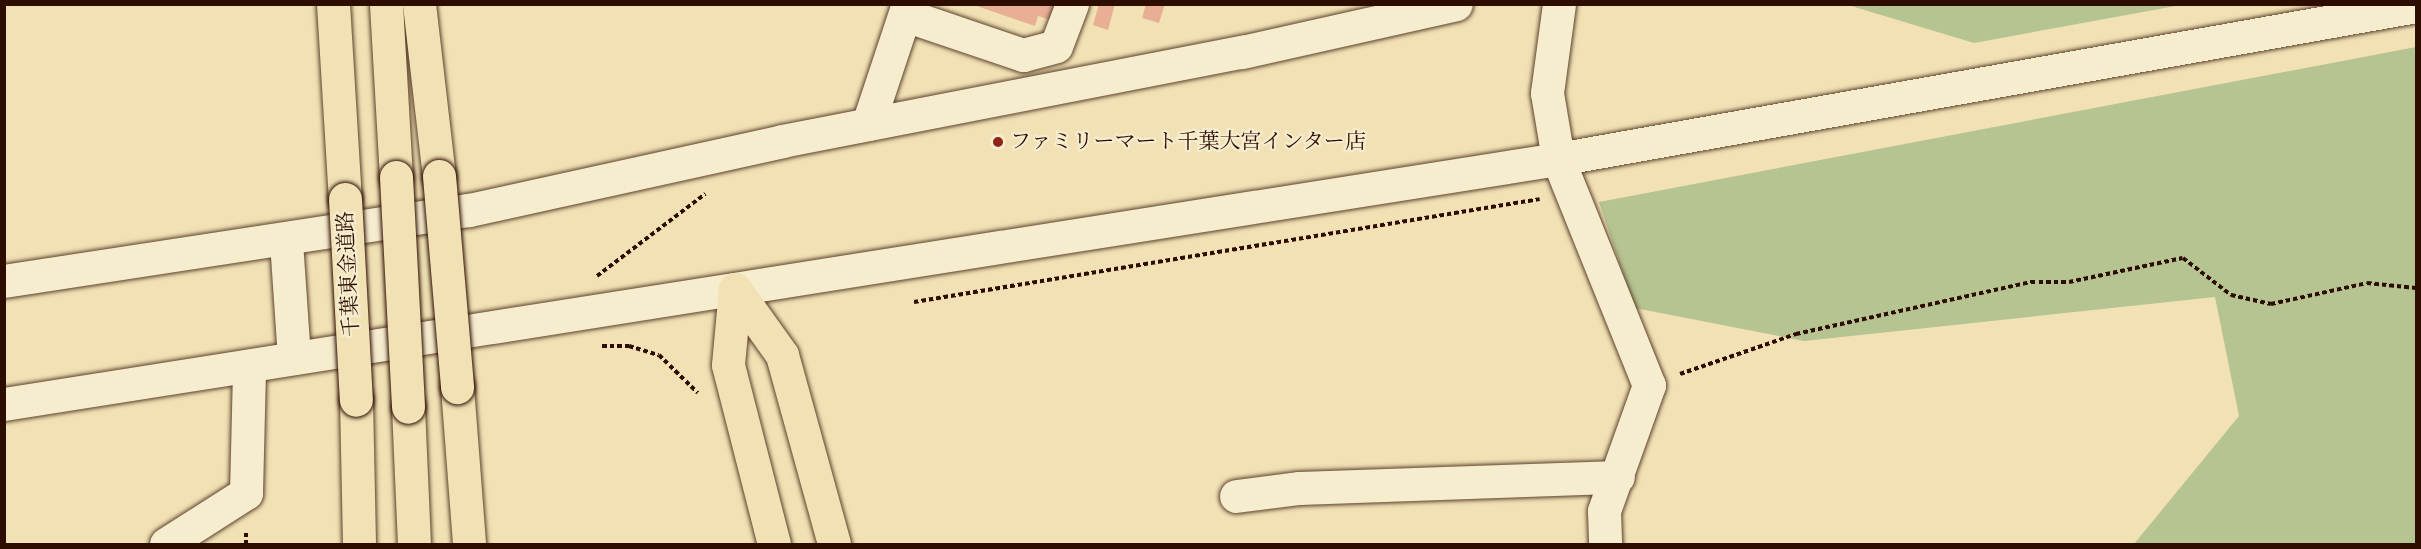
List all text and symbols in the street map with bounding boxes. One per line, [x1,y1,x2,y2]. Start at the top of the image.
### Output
place label: ファミリーマート千葉大宮インター店 [1010,129,1367,155]
marker: ファミリーマート千葉大宮インター店 [991,135,1005,149]
street label: 千葉東金道路 [333,210,365,338]

